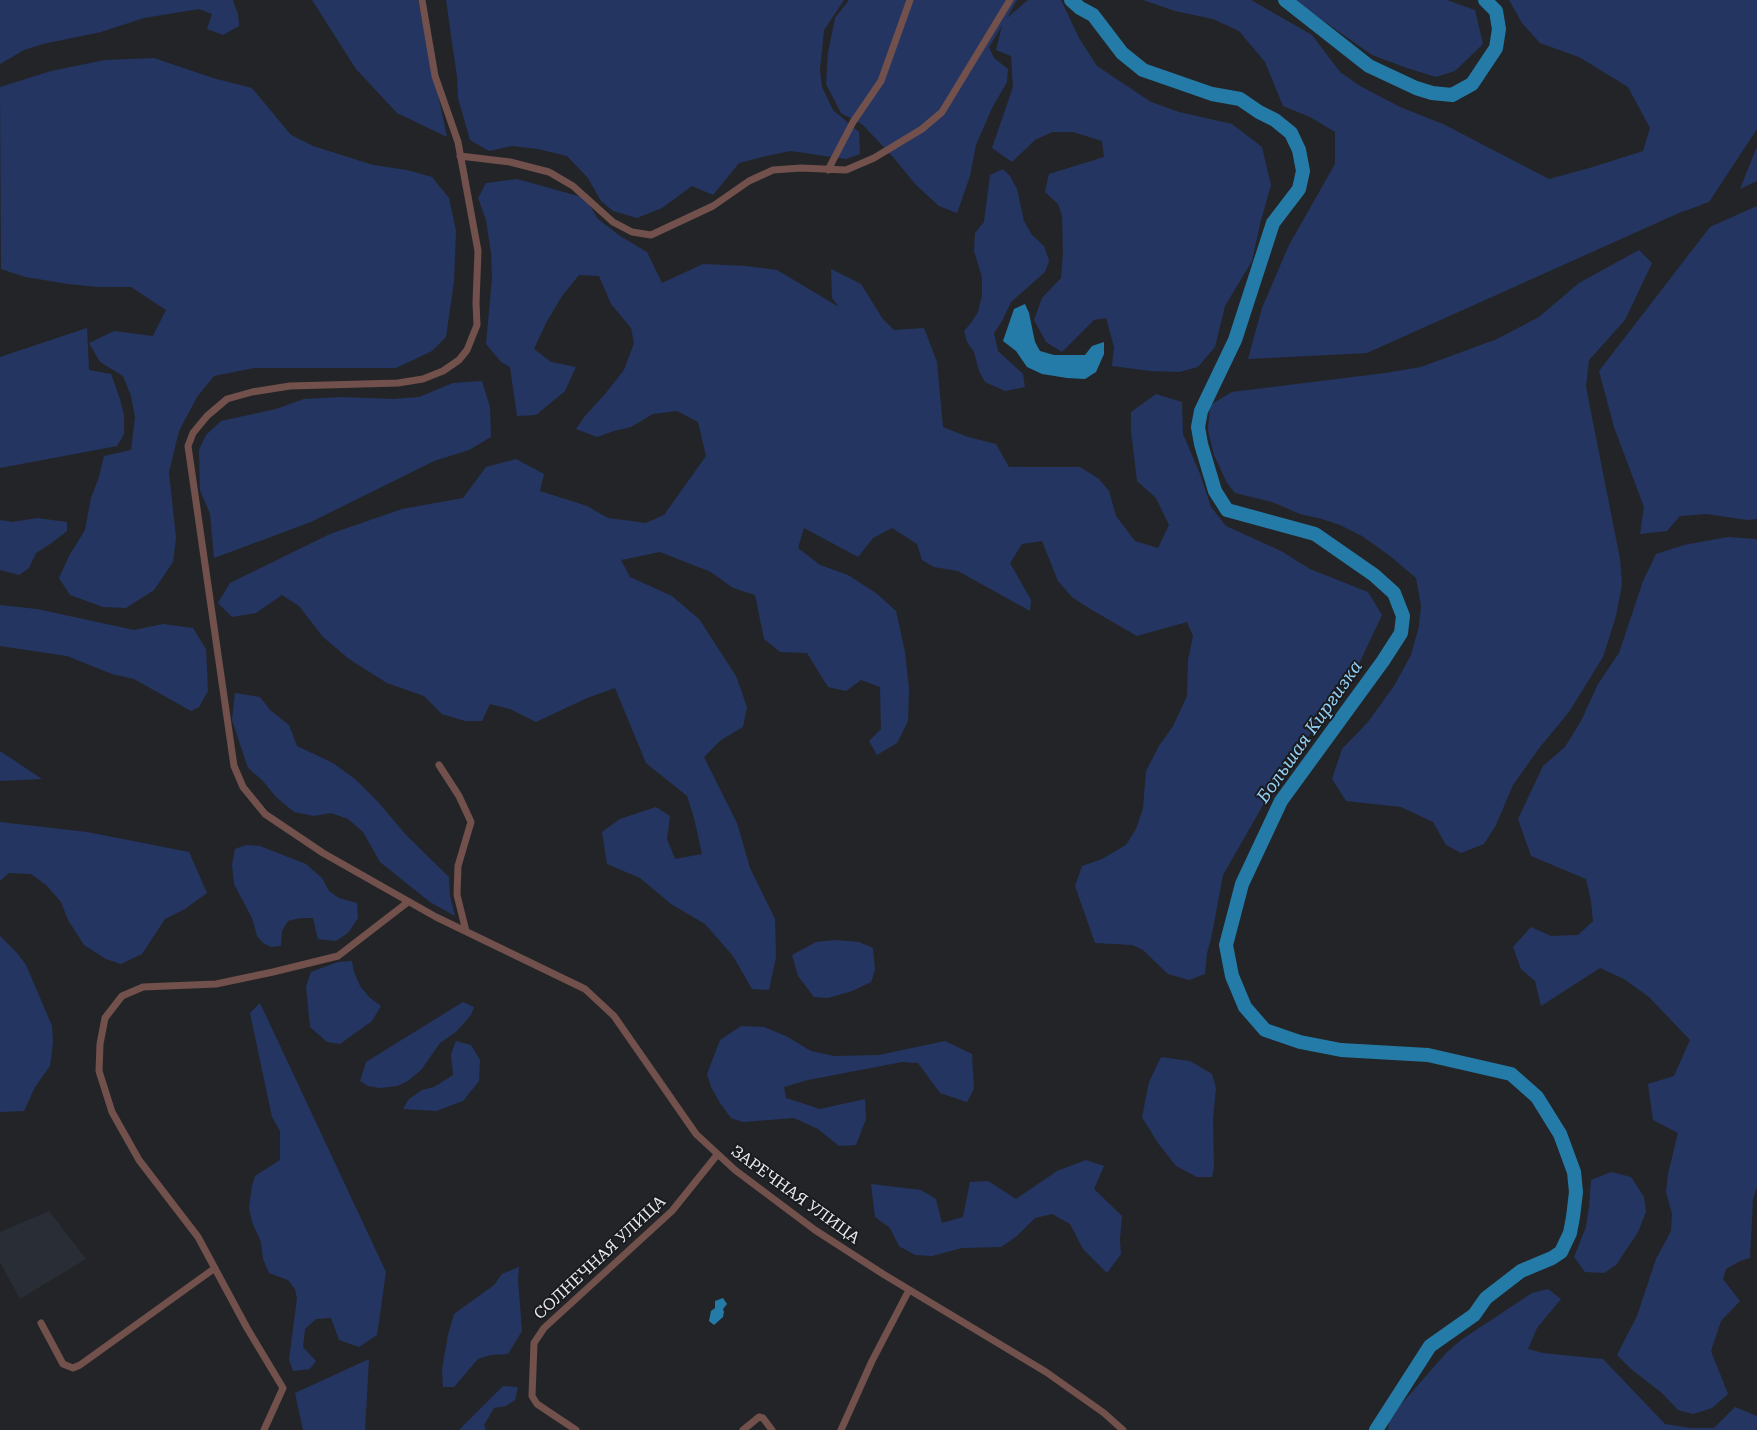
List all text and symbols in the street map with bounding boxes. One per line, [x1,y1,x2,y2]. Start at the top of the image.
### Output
water label: Большая Киргизка [1253,657,1367,807]
street label: ЗАРЕЧНАЯ УЛИЦА [727,1142,863,1248]
street label: СОЛНЕЧНАЯ УЛИЦА [530,1192,670,1324]

